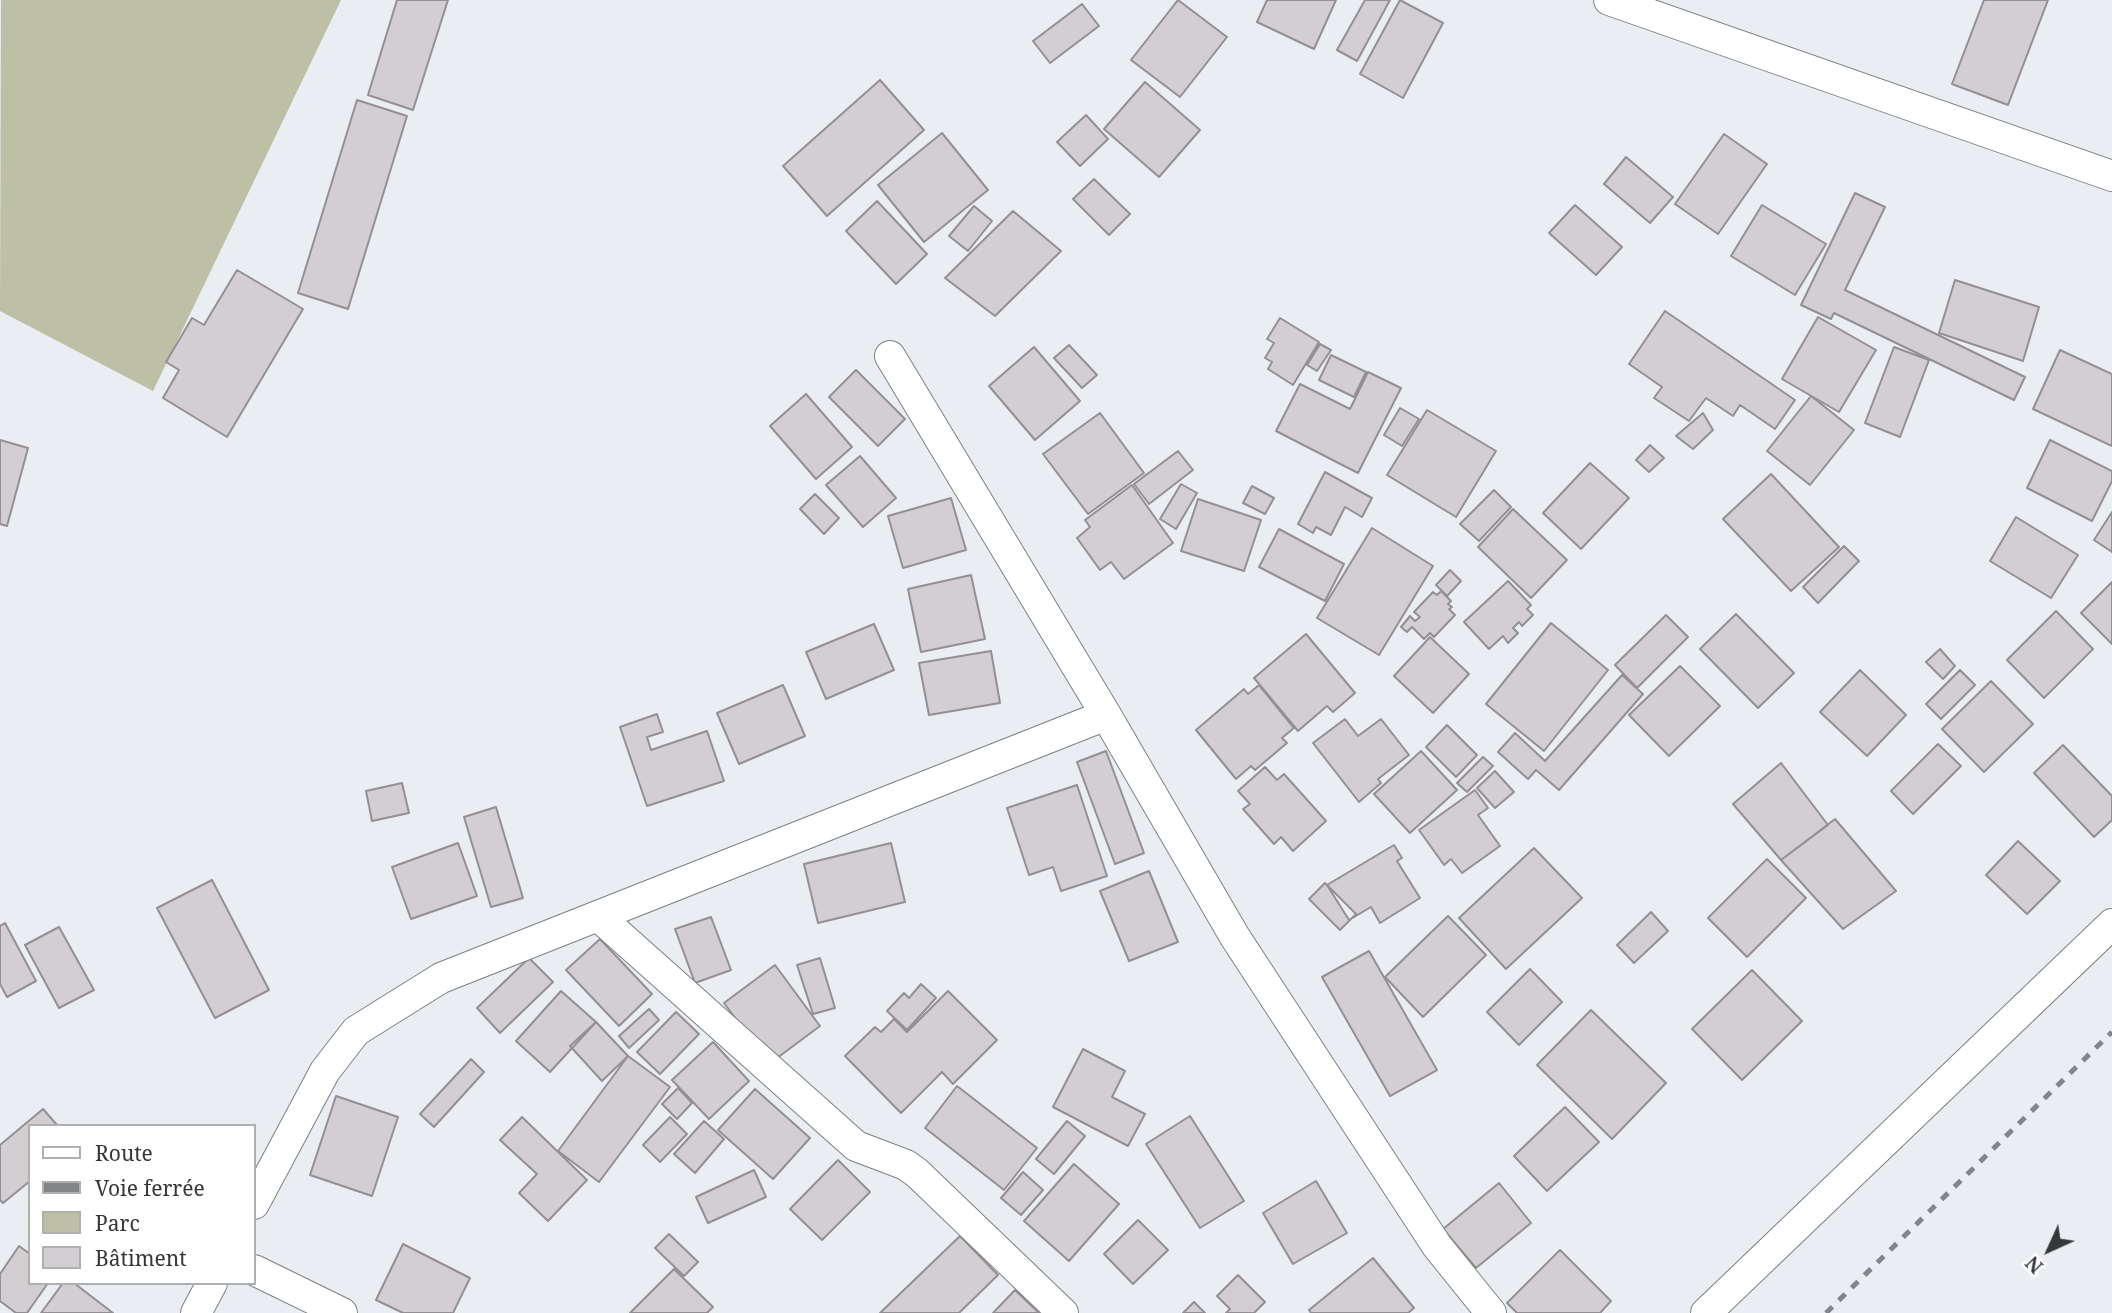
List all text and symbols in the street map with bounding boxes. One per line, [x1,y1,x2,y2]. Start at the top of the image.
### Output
legend [28,1124,256,1285]
text: Route [95,1139,153,1167]
text: Voie ferrée [95,1174,205,1202]
text: Parc [95,1209,140,1237]
north arrow [2014,1215,2084,1285]
text: Bâtiment [95,1244,187,1272]
text: N [2020,1250,2049,1279]

